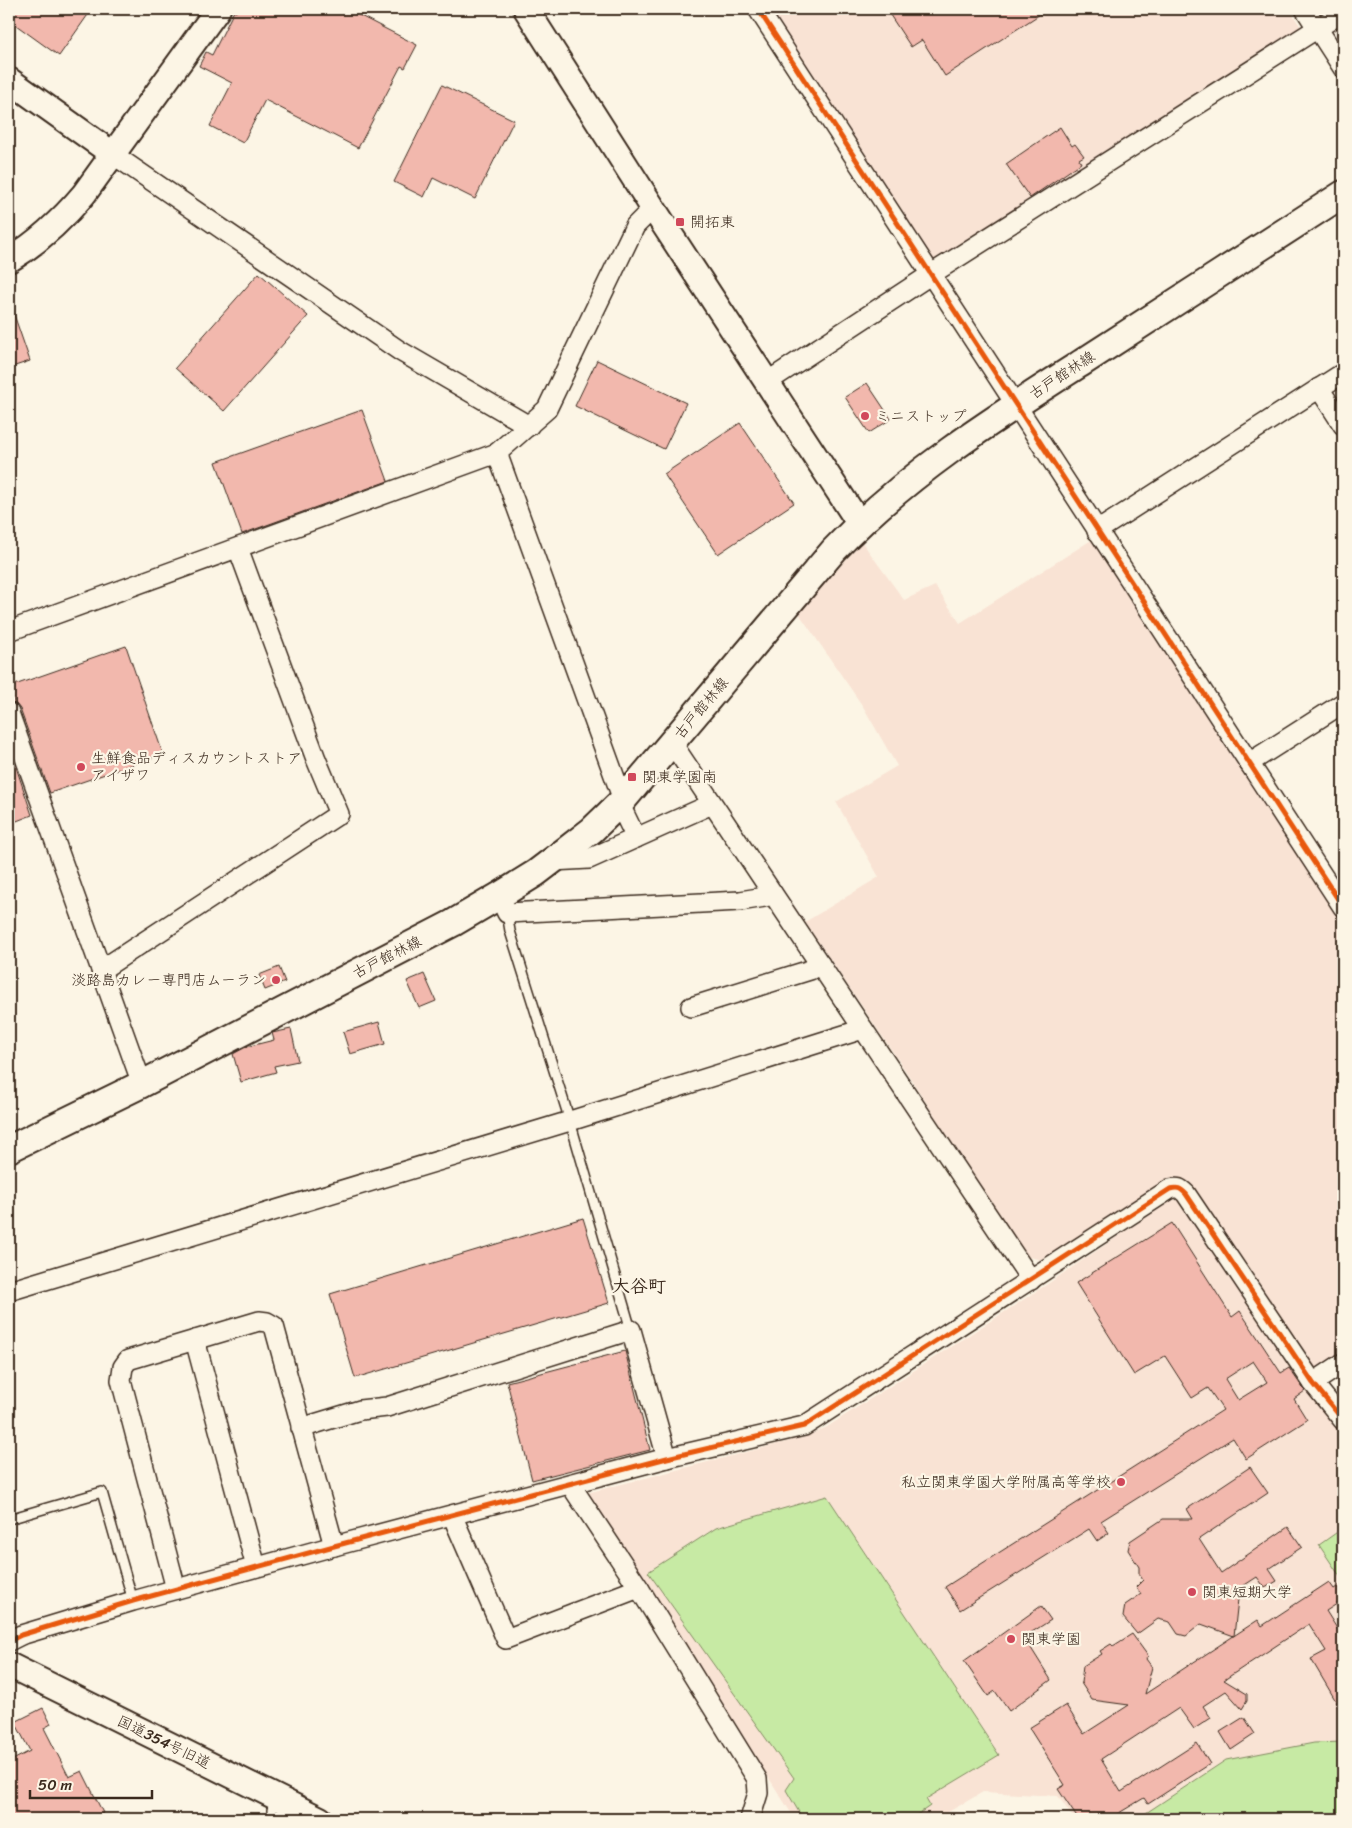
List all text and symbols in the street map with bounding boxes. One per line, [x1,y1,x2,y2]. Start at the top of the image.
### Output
place label: 開拓東 [690,209,735,235]
marker: 開拓東 [674,216,686,228]
street label: 古戸館林線 [1023,344,1101,406]
place label: ミニストップ [875,403,967,429]
marker: ミニストップ [859,410,871,422]
street label: 古戸館林線 [667,671,735,745]
place label: 生鮮食品ディスカウントストア アイザワ [91,745,302,788]
marker: 生鮮食品ディスカウントストア アイザワ [75,761,87,773]
place label: 関東学園南 [642,764,717,790]
marker: 関東学園南 [626,771,638,783]
street label: 古戸館林線 [348,928,426,986]
place label: 淡路島カレー専門店ムーラン [71,967,266,993]
marker: 淡路島カレー専門店ムーラン [270,974,282,986]
district label: 大谷町 [612,1270,666,1302]
place label: 私立関東学園大学附属高等学校 [901,1469,1111,1495]
marker: 私立関東学園大学附属高等学校 [1115,1476,1127,1488]
place label: 関東短期大学 [1202,1579,1292,1605]
marker: 関東短期大学 [1186,1586,1198,1598]
place label: 関東学園 [1021,1626,1081,1652]
marker: 関東学園 [1005,1633,1017,1645]
street label: 国道354号旧道 [113,1708,215,1776]
scale bar [30,1768,152,1800]
text: 50 m [38,1772,73,1798]

